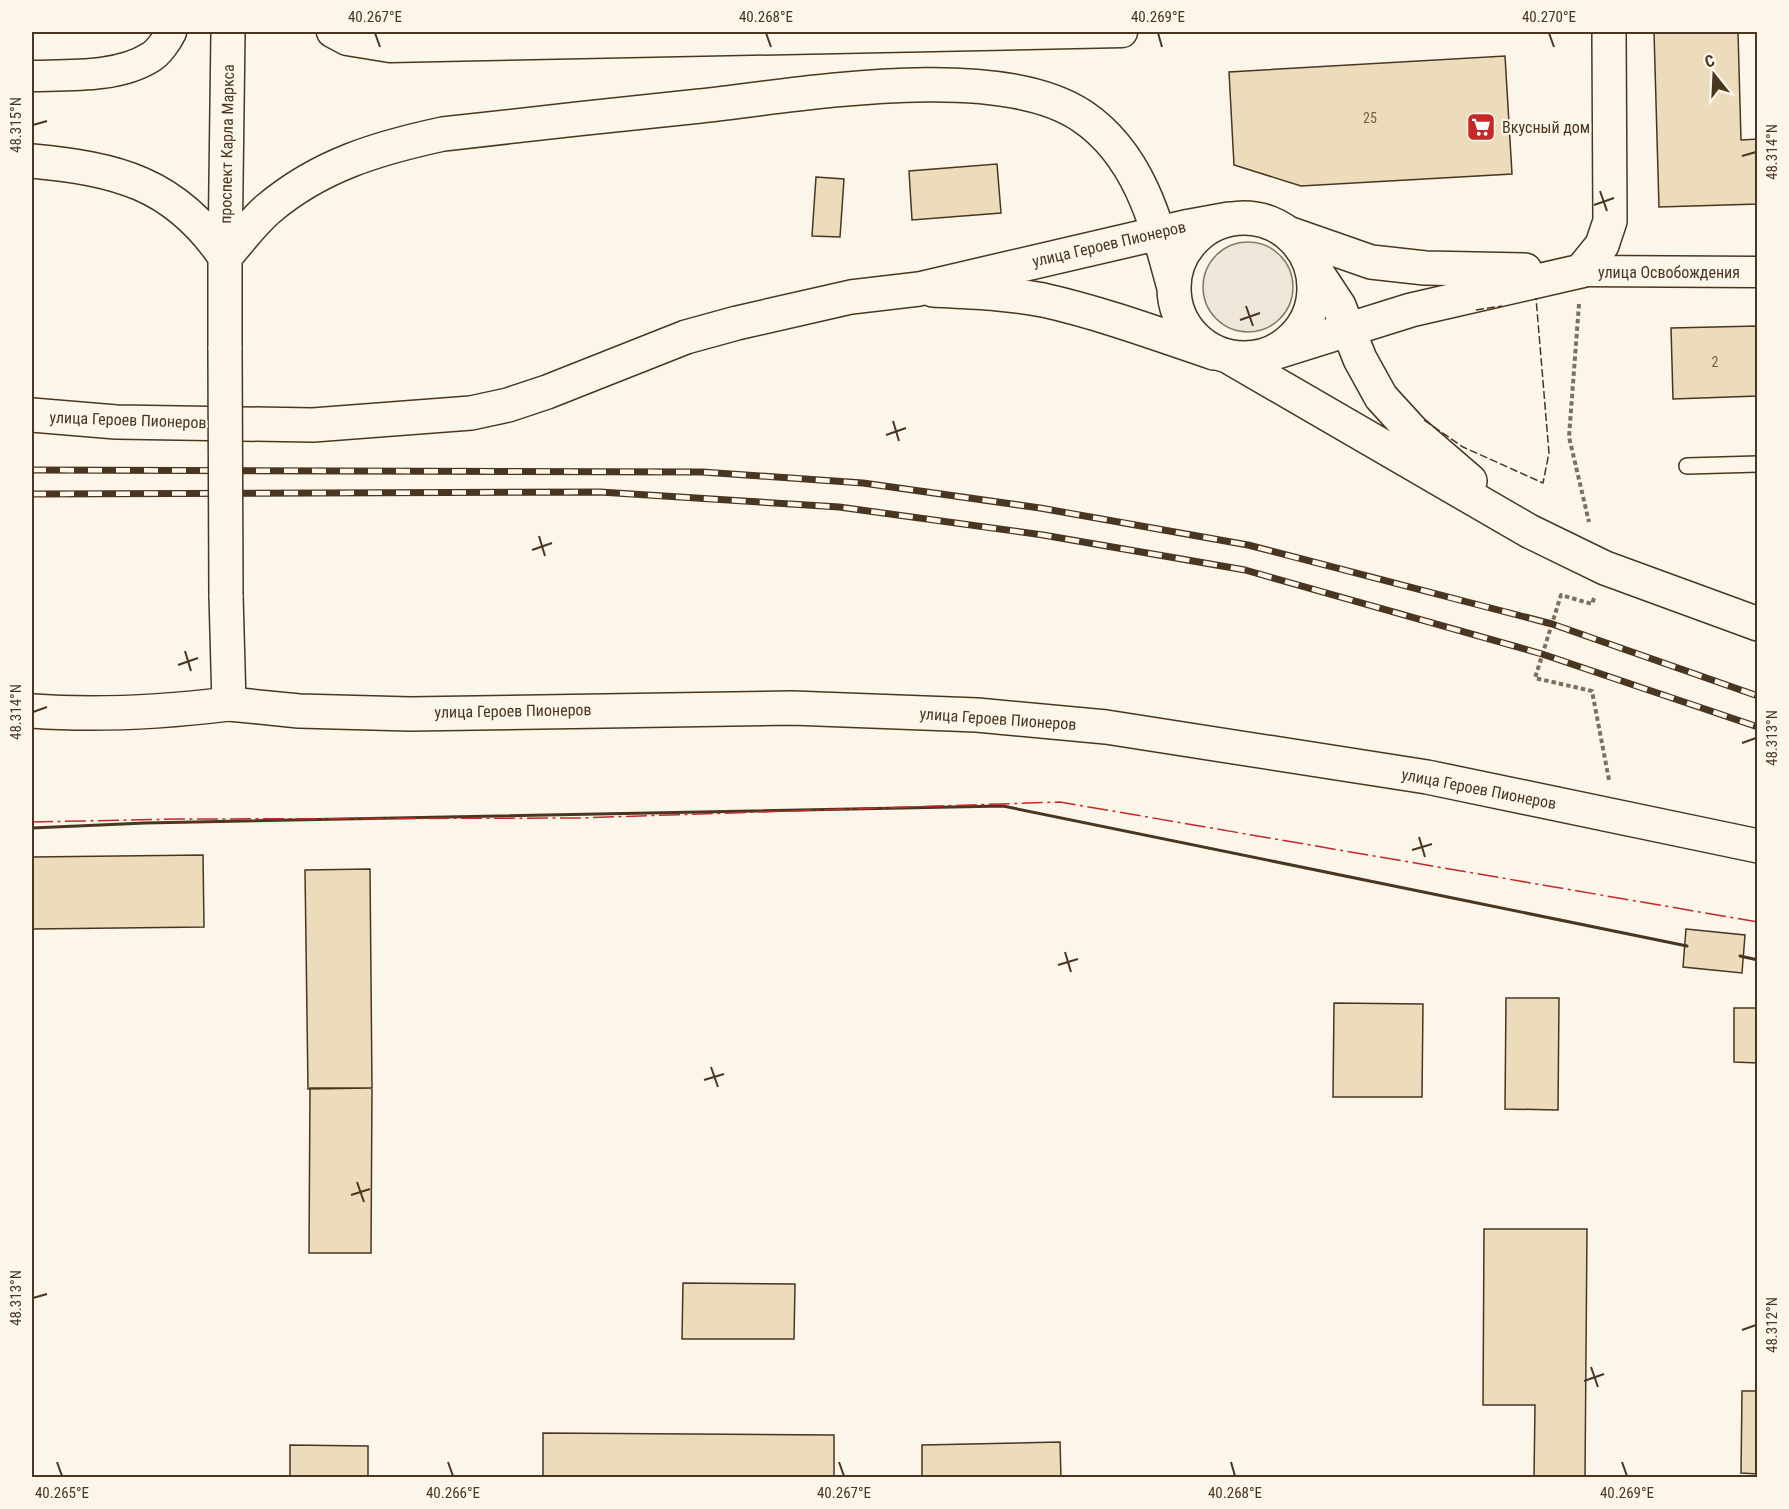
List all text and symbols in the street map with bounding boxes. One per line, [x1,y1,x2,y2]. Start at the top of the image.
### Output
text: 40.267°E [348,8,402,26]
text: 40.268°E [739,8,793,26]
text: 40.269°E [1131,8,1185,26]
text: 40.270°E [1522,8,1576,26]
north arrow [1684,45,1744,105]
text: С [1702,51,1717,72]
street label: проспект Карла Маркса [216,64,238,224]
text: 48.315°N [7,97,25,153]
house number: 25 [1363,110,1377,126]
supermarket icon: Вкусный дом [1465,111,1497,143]
place label: Вкусный дом [1502,118,1590,137]
text: 48.314°N [1763,124,1781,180]
street label: улица Героев Пионеров [1030,217,1188,271]
street label: улица Освобождения [1598,263,1740,282]
house number: 2 [1712,354,1719,370]
street label: улица Героев Пионеров [49,408,207,432]
text: 48.314°N [7,684,25,740]
street label: улица Героев Пионеров [434,700,592,722]
street label: улица Героев Пионеров [919,704,1077,734]
text: 48.313°N [1763,710,1781,766]
street label: улица Героев Пионеров [1400,765,1558,813]
text: 48.313°N [7,1270,25,1326]
text: 48.312°N [1763,1297,1781,1353]
text: 40.265°E [35,1484,89,1502]
text: 40.266°E [426,1484,480,1502]
text: 40.267°E [817,1484,871,1502]
text: 40.268°E [1208,1484,1262,1502]
text: 40.269°E [1600,1484,1654,1502]

